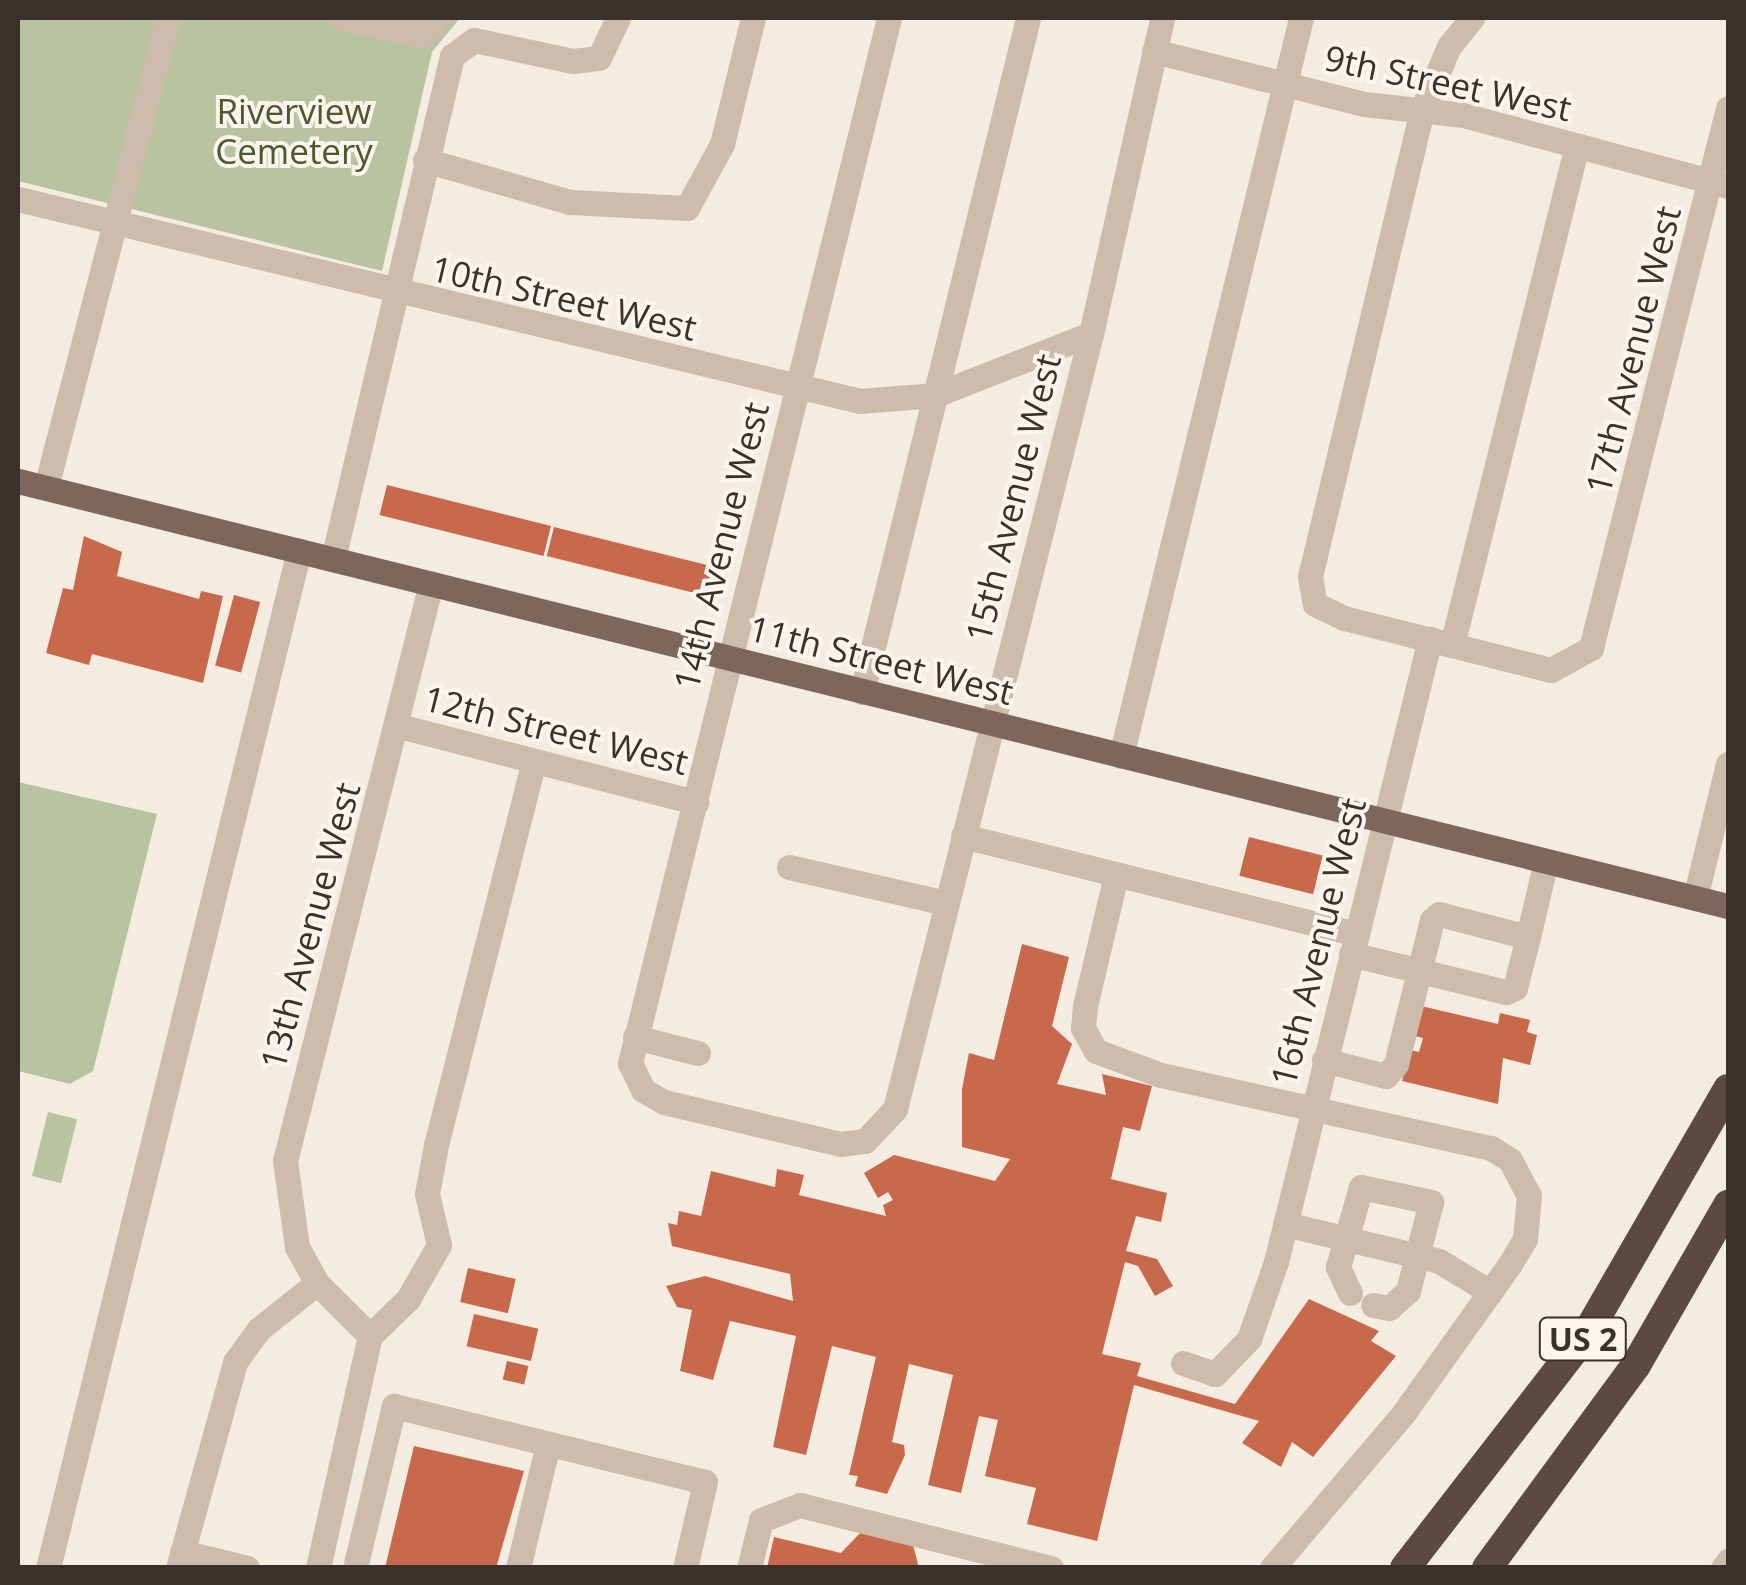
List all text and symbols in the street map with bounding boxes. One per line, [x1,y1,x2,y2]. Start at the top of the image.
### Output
street label: 9th Street West [1321,36,1575,130]
park label: Riverview Cemetery [215,90,373,172]
street label: 17th Avenue West [1577,202,1689,498]
street label: 10th Street West [427,247,701,349]
street label: 15th Avenue West [957,350,1069,646]
street label: 14th Avenue West [665,398,777,694]
street label: 11th Street West [744,607,1018,713]
street label: 12th Street West [419,677,693,783]
street label: 13th Avenue West [252,778,368,1074]
street label: 16th Avenue West [1262,794,1374,1090]
road number: US 2 [1538,1312,1628,1366]

